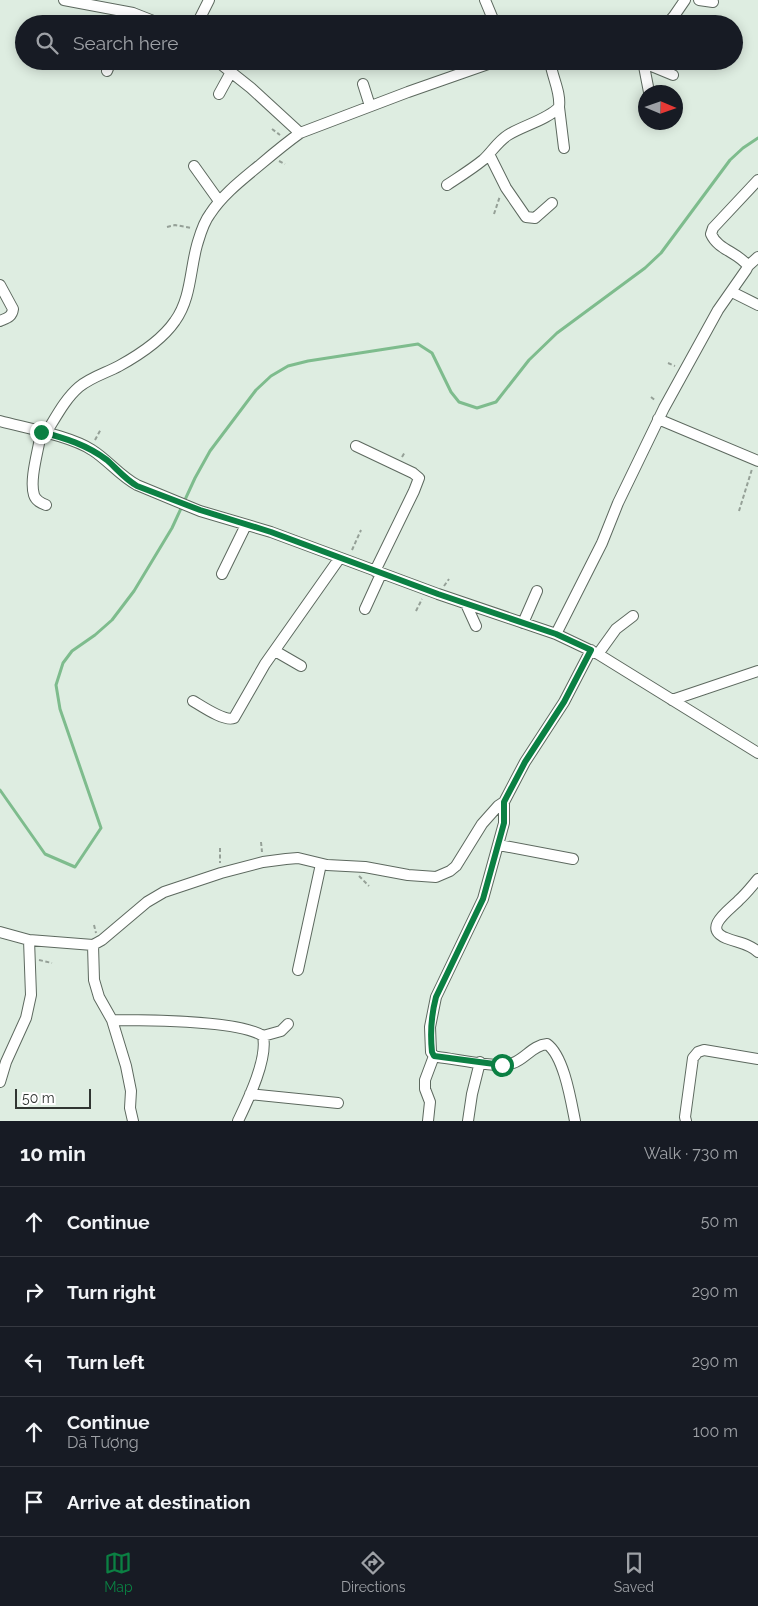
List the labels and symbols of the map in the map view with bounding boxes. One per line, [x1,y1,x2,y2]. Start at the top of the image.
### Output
north arrow [638,85,683,130]
route end [30,421,53,444]
route start [491,1054,514,1077]
scale bar [15,1086,91,1109]

